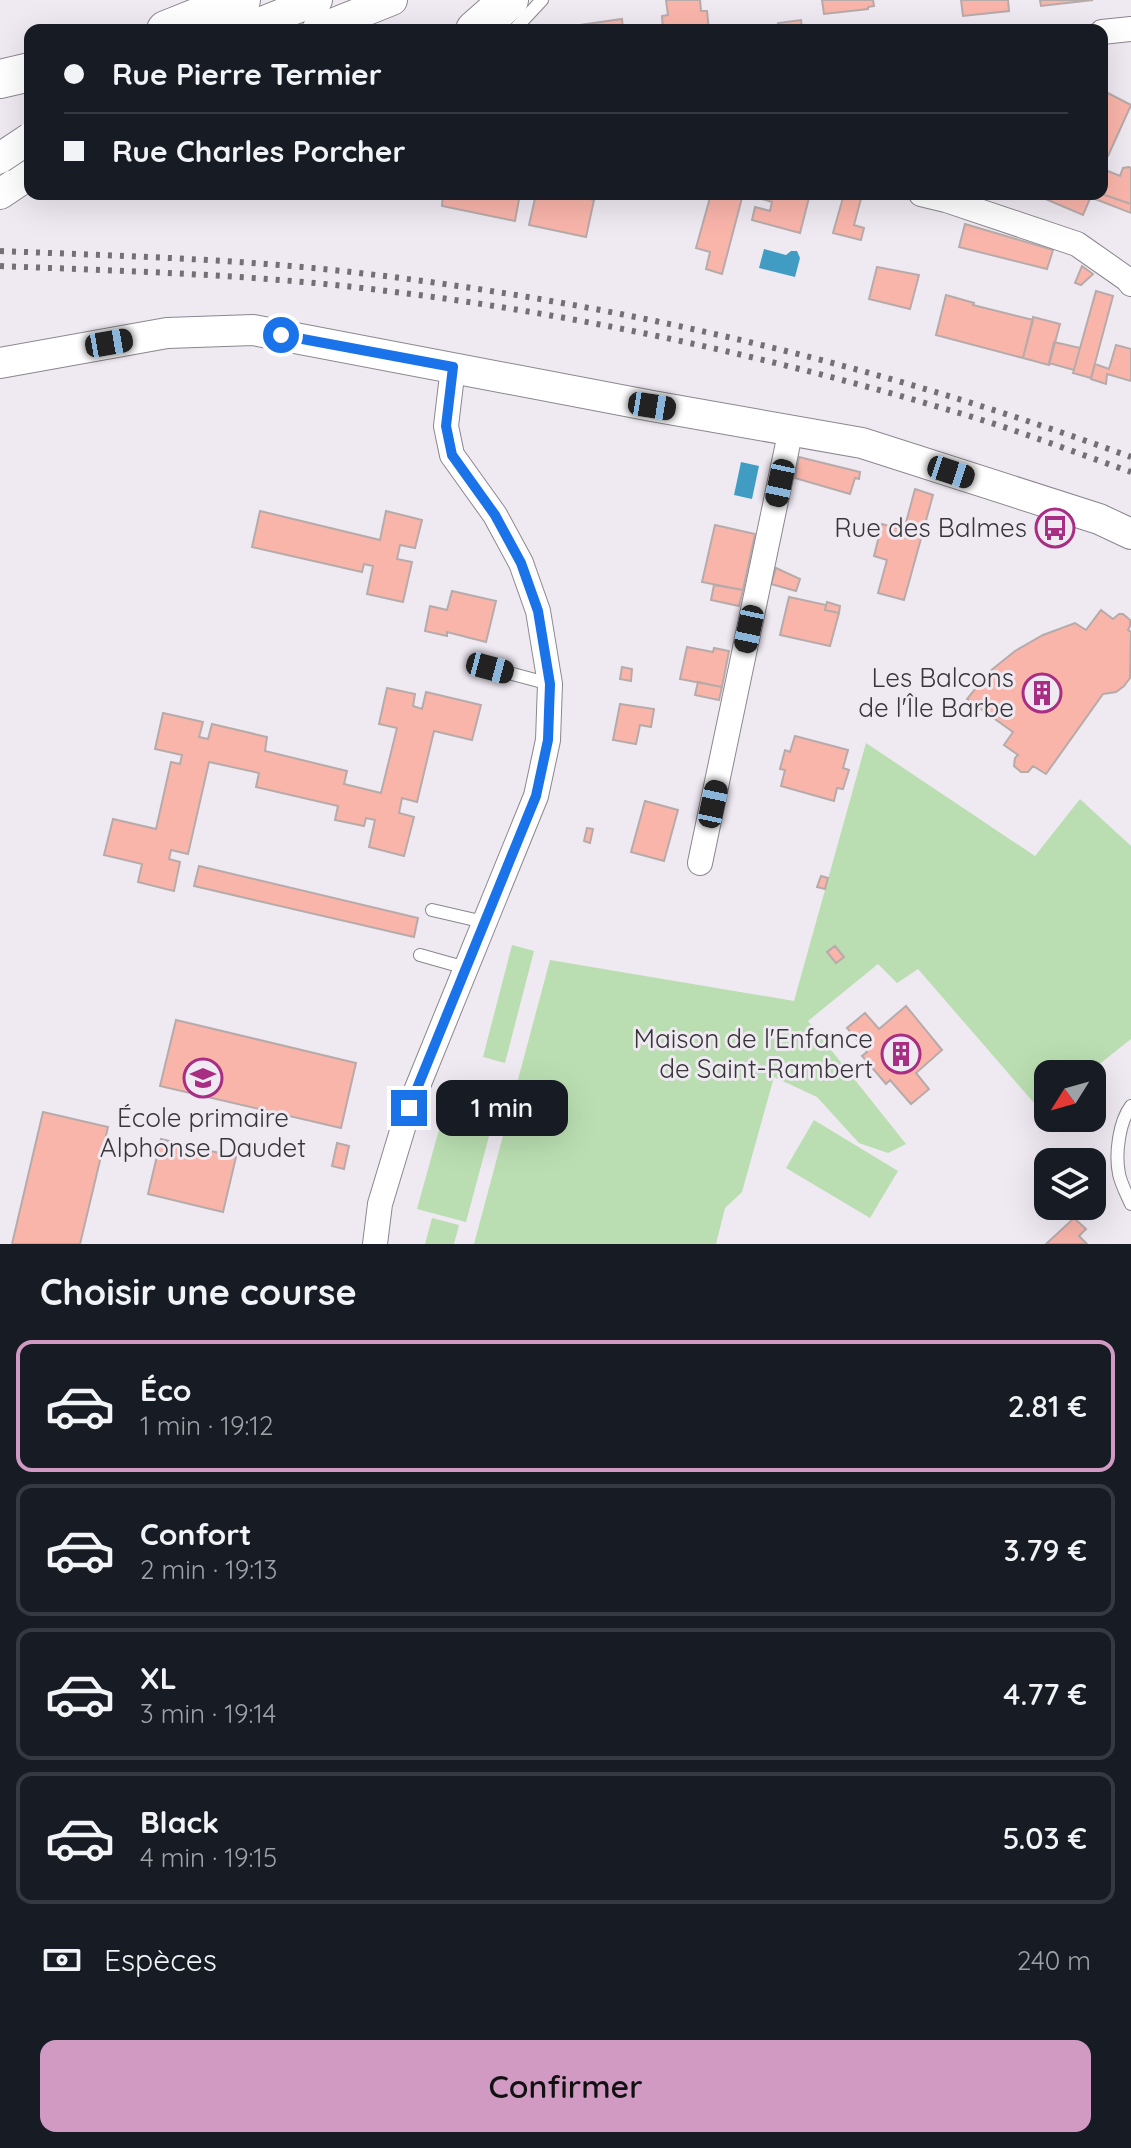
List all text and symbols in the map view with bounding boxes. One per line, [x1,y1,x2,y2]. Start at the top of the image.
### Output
text: Rue Pierre Termier [112,55,382,93]
text: Rue Charles Porcher [112,132,405,170]
route start [263,317,299,353]
car [83,327,135,359]
car [626,390,678,422]
car [924,453,978,491]
car [763,457,797,509]
bus stop icon: Rue des Balmes [1034,507,1076,549]
place label: Rue des Balmes [834,511,1027,544]
car [732,603,766,655]
car [464,650,516,686]
place label: Les Balcons de l'Île Barbe [858,661,1014,724]
building icon: Les Balcons de l'Île Barbe [1021,672,1063,714]
car [696,778,730,830]
place label: Maison de l'Enfance de Saint-Rambert [634,1022,873,1085]
building icon: Maison de l'Enfance de Saint-Rambert [880,1033,922,1075]
school or university icon: École primaire Alphonse Daudet [182,1057,224,1099]
north arrow [1034,1060,1106,1132]
map controls [1034,1060,1106,1220]
callout: 1 min [437,1080,569,1136]
route end [391,1090,427,1126]
text: 1 min [471,1091,533,1124]
place label: École primaire Alphonse Daudet [100,1101,306,1164]
button: layers [1034,1148,1106,1220]
text: Choisir une course [40,1269,357,1314]
icon: car [44,1370,116,1442]
text: Éco [140,1371,191,1409]
text: 2.81 € [1008,1387,1087,1425]
text: 1 min · 19:12 [140,1409,273,1442]
icon: car [44,1514,116,1586]
text: Confort [140,1515,252,1553]
text: 3.79 € [1004,1531,1087,1569]
text: 2 min · 19:13 [140,1553,277,1586]
icon: car [44,1658,116,1730]
text: XL [140,1659,177,1697]
text: 4.77 € [1003,1675,1087,1713]
text: 3 min · 19:14 [140,1697,276,1730]
icon: car [44,1802,116,1874]
text: Black [140,1803,219,1841]
text: 5.03 € [1002,1819,1087,1857]
text: 4 min · 19:15 [140,1841,277,1874]
icon: cash [40,1938,84,1982]
text: Espèces [104,1941,217,1979]
text: 240 m [1017,1944,1091,1977]
button: Confirmer [40,2040,1091,2132]

